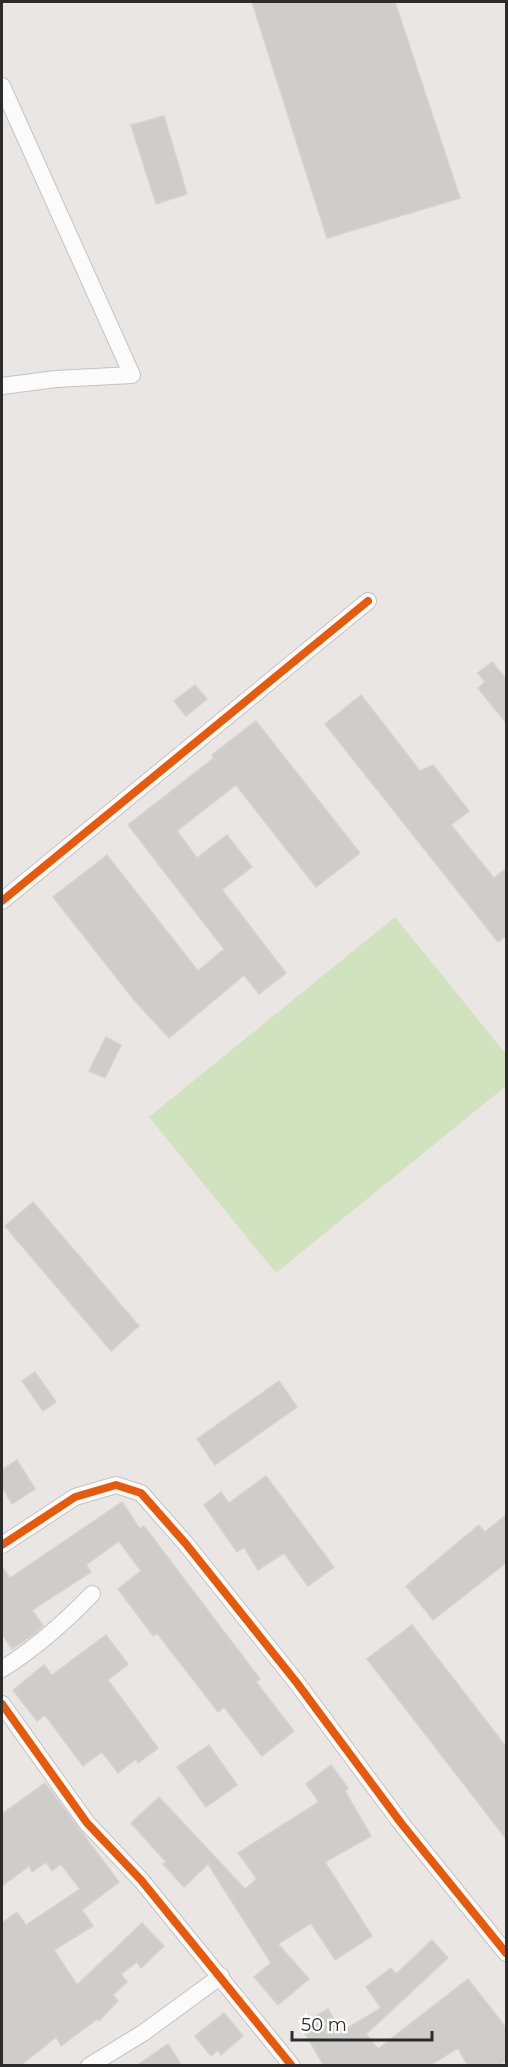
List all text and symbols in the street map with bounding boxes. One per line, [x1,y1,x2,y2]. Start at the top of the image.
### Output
scale bar [292,2004,432,2042]
text: 50 m [301,2014,347,2036]

